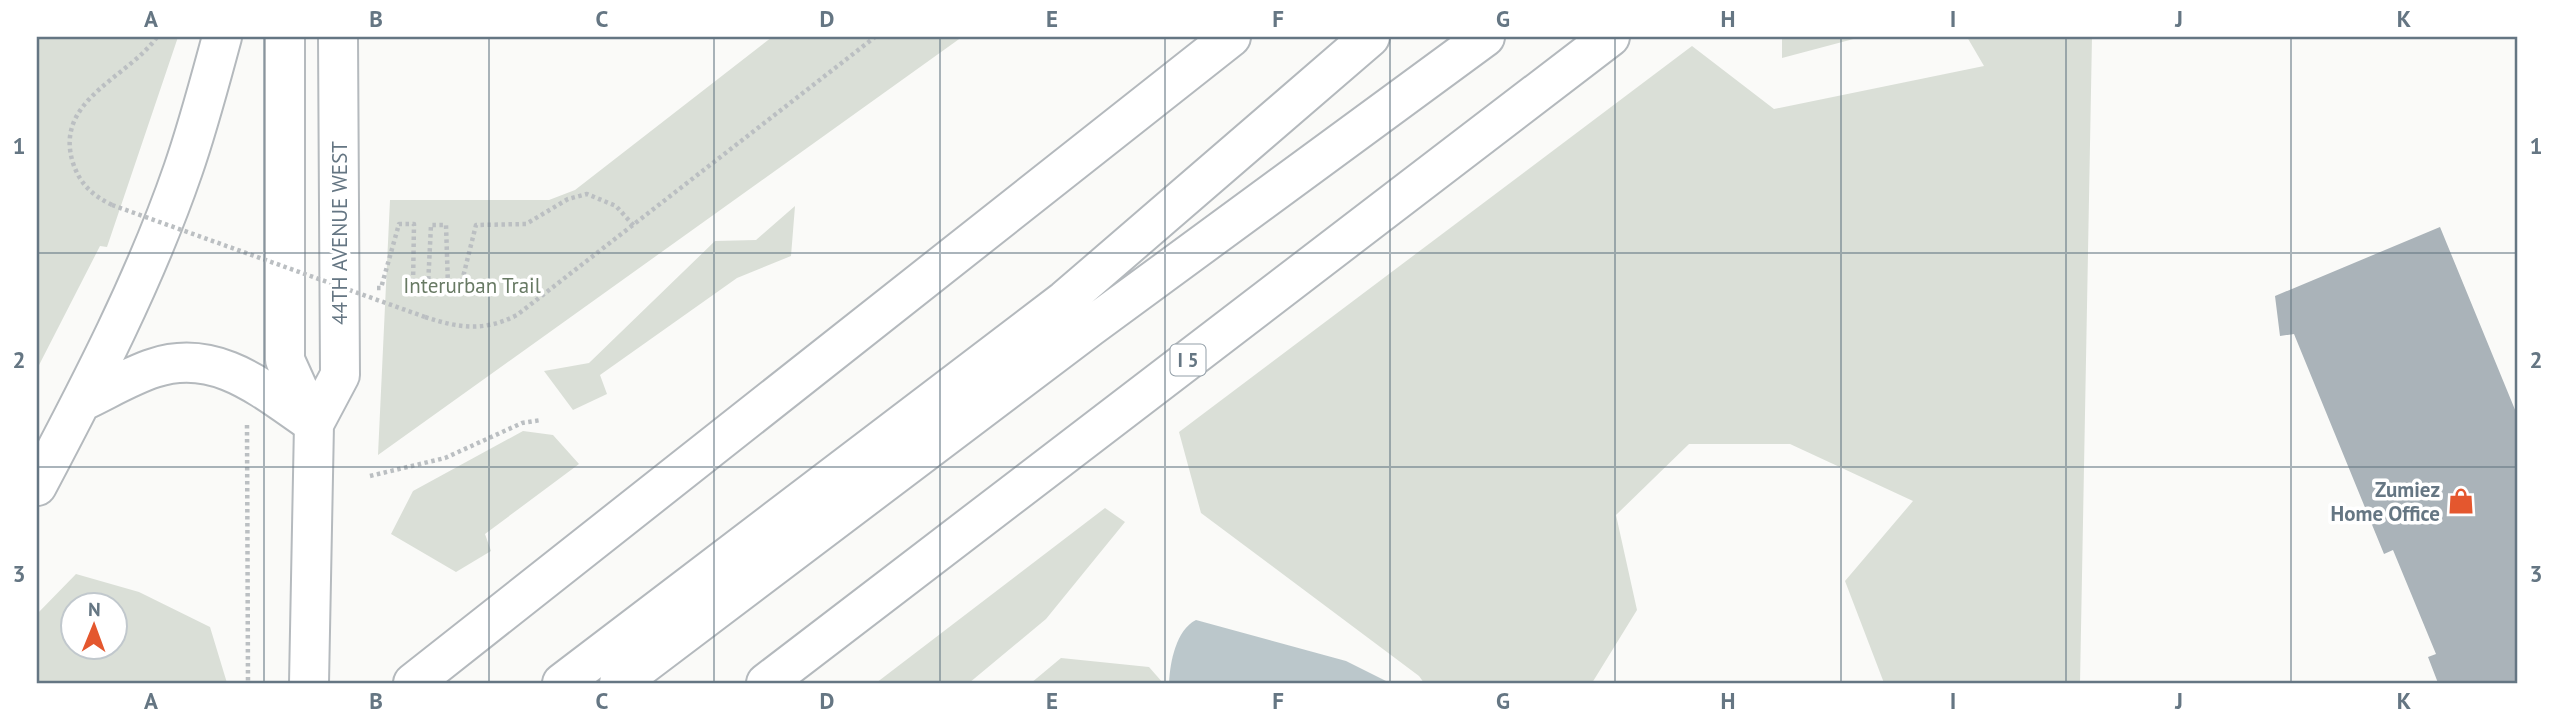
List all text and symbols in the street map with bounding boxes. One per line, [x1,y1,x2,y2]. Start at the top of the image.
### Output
text: A [144,4,158,33]
text: B [369,4,383,33]
text: C [596,4,609,33]
text: D [820,4,834,33]
text: E [1046,4,1058,33]
text: F [1272,4,1284,33]
text: G [1496,4,1510,33]
text: H [1721,4,1735,33]
text: I [1950,4,1956,33]
text: J [2174,4,2183,33]
text: K [2397,4,2411,33]
text: 1 [12,131,26,160]
text: 1 [2529,131,2543,160]
street label: 44TH AVENUE WEST [326,141,353,325]
park label: Interurban Trail [403,272,541,299]
road number: I 5 [1170,344,1206,376]
text: 2 [12,345,26,374]
text: 2 [2529,345,2543,374]
place label: Zumiez Home Office [2331,476,2440,527]
shop icon: Zumiez Home Office [2446,486,2476,516]
text: 3 [12,559,26,588]
text: 3 [2529,559,2543,588]
north arrow [60,590,130,660]
text: N [88,597,101,621]
text: A [144,686,158,715]
text: B [369,686,383,715]
text: C [596,686,609,715]
text: D [820,686,834,715]
text: E [1046,686,1058,715]
text: F [1272,686,1284,715]
text: G [1496,686,1510,715]
text: H [1721,686,1735,715]
text: I [1950,686,1956,715]
text: J [2174,686,2183,715]
text: K [2397,686,2411,715]

